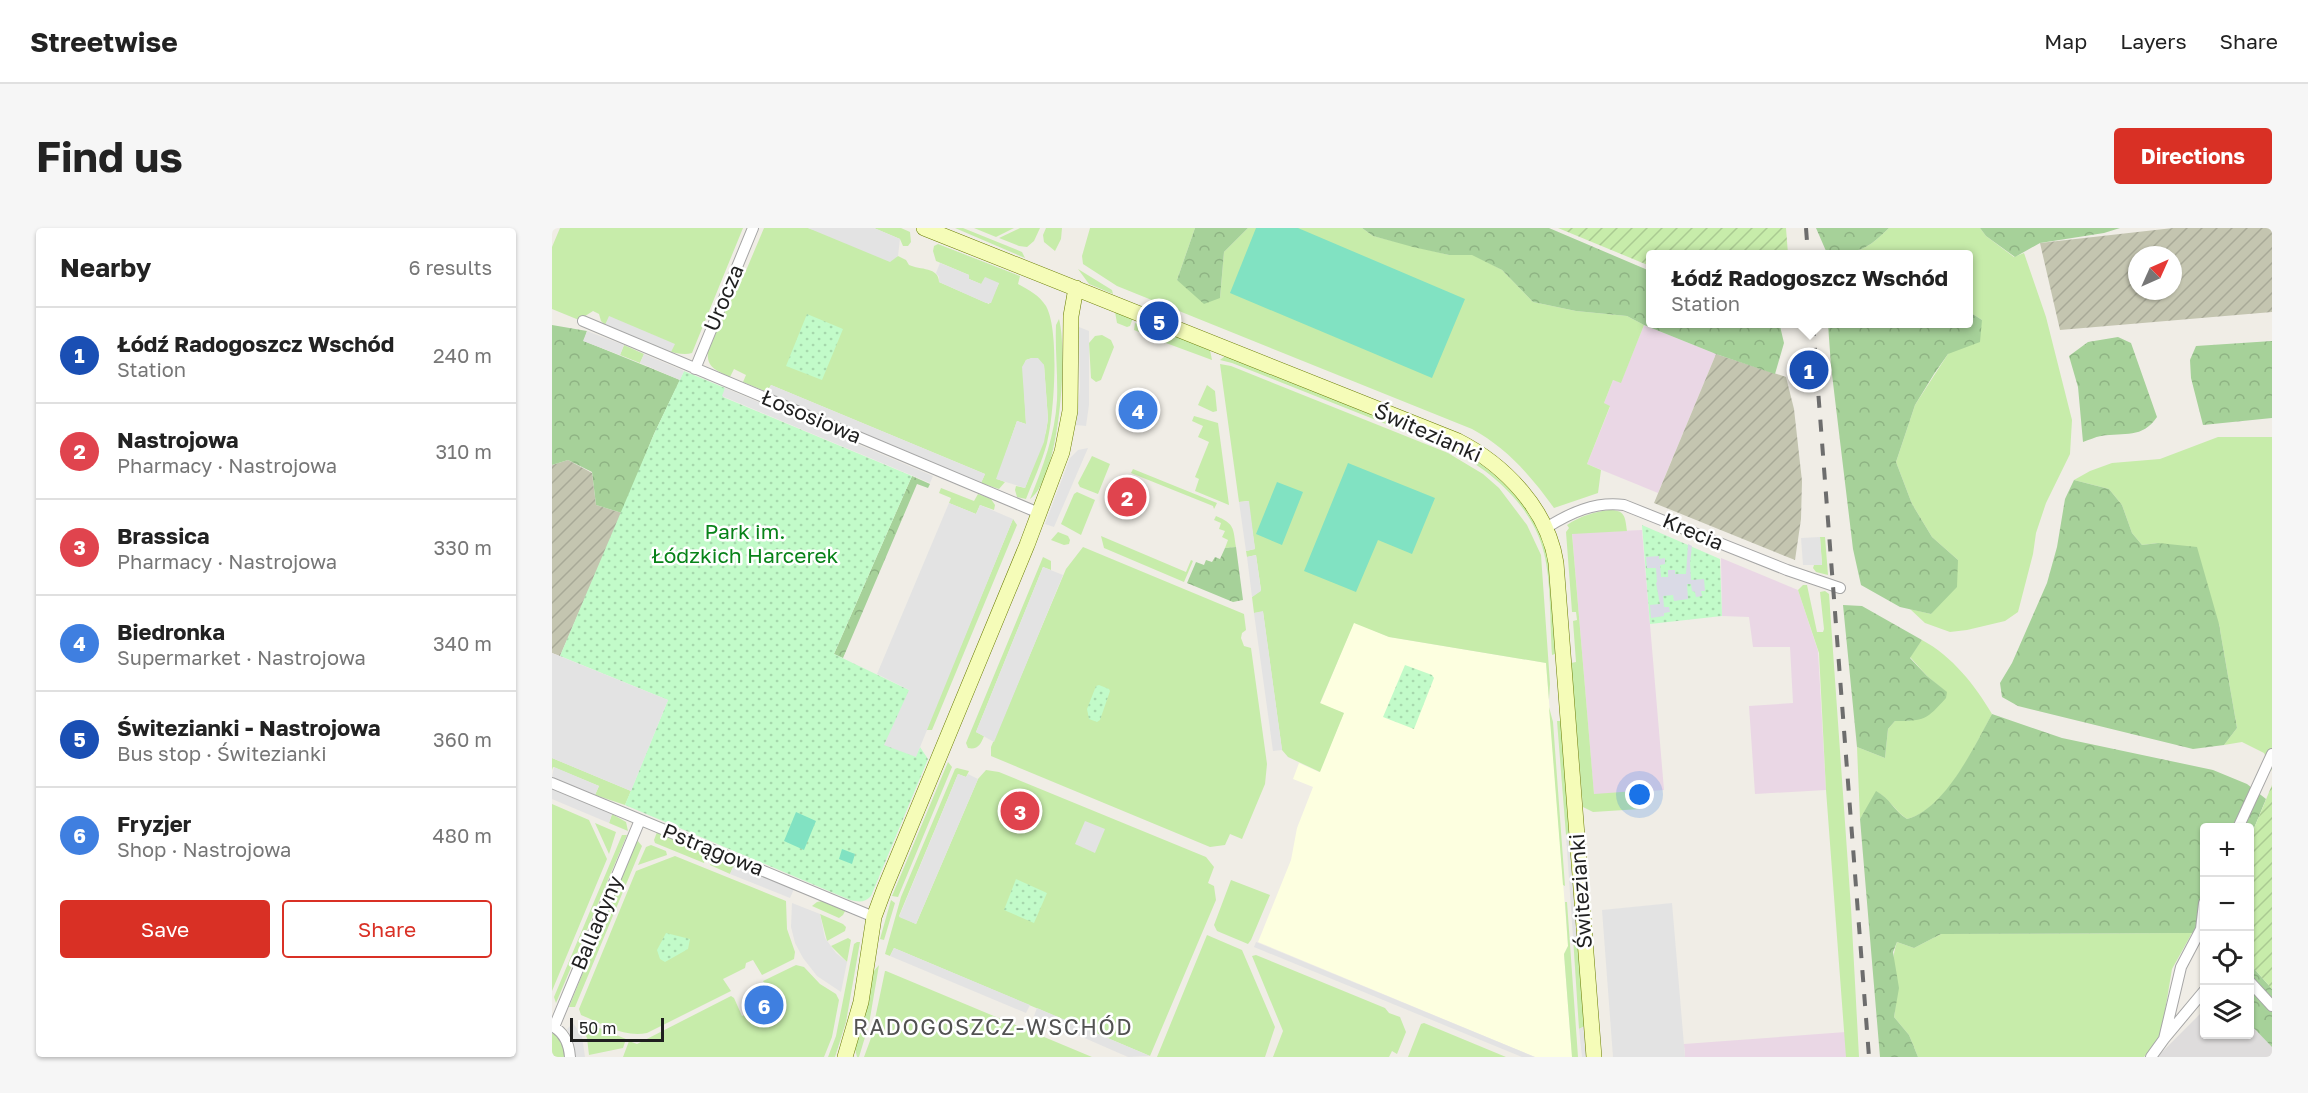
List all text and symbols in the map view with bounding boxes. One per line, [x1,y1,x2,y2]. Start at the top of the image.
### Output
text: Streetwise [30,25,178,58]
text: Map [2044,28,2087,54]
text: Layers [2120,28,2187,54]
text: Share [2220,28,2278,54]
button: Directions [2114,128,2272,184]
text: Find us [36,131,183,181]
north arrow [2128,246,2182,300]
popup [1646,250,1973,328]
text: Nearby [60,252,151,283]
text: 6 results [408,255,492,279]
street label: Urocza [697,260,749,335]
text: Łódź Radogoszcz Wschód [1671,264,1948,291]
text: Station [1671,291,1740,315]
pin: 5 [1140,298,1178,344]
text: Łódź Radogoszcz Wschód [117,330,394,357]
text: 1 [74,343,85,367]
text: 240 m [433,343,492,367]
pin: 1 [1790,348,1828,392]
text: Station [117,357,186,381]
street label: Łososiowa [757,383,865,449]
pin: 4 [1118,388,1158,432]
street label: Świtezianki [1371,397,1486,467]
text: Nastrojowa [117,426,239,453]
text: 2 [73,439,86,463]
text: 310 m [436,439,492,463]
text: Pharmacy · Nastrojowa [117,453,337,477]
pin: 2 [1108,474,1146,520]
street label: Krecia [1659,507,1728,555]
park label: Park im. Łódzkich Harcerek [652,518,839,568]
text: Brassica [117,522,210,549]
text: 3 [73,535,86,559]
text: 330 m [434,535,492,559]
text: Pharmacy · Nastrojowa [117,549,337,573]
text: Biedronka [117,618,225,645]
text: 4 [73,631,86,655]
text: 340 m [433,631,492,655]
text: Supermarket · Nastrojowa [117,645,366,669]
text: Świtezianki - Nastrojowa [117,714,380,741]
text: 5 [73,727,86,751]
text: 360 m [433,727,492,751]
text: Bus stop · Świtezianki [117,741,327,765]
your location [1625,780,1654,809]
pin: 3 [1000,788,1040,834]
text: Fryzjer [117,810,191,837]
street label: Pstrągowa [659,817,768,881]
text: 6 [73,823,86,847]
text: 480 m [433,823,492,847]
map controls [2200,823,2254,1039]
button: + [2200,823,2254,877]
street label: Świtezianki [1563,833,1597,949]
text: Shop · Nastrojowa [117,837,291,861]
street label: Balladyny [565,871,628,974]
button: − [2200,877,2254,931]
button: Save [60,900,270,958]
button: Share [282,900,492,958]
button: locate [2200,931,2254,985]
pin: 6 [744,982,784,1028]
button: layers [2200,985,2254,1039]
district label: RADOGOSZCZ-WSCHÓD [853,1013,1133,1040]
scale bar [570,1015,664,1042]
text: 50 m [579,1018,616,1038]

